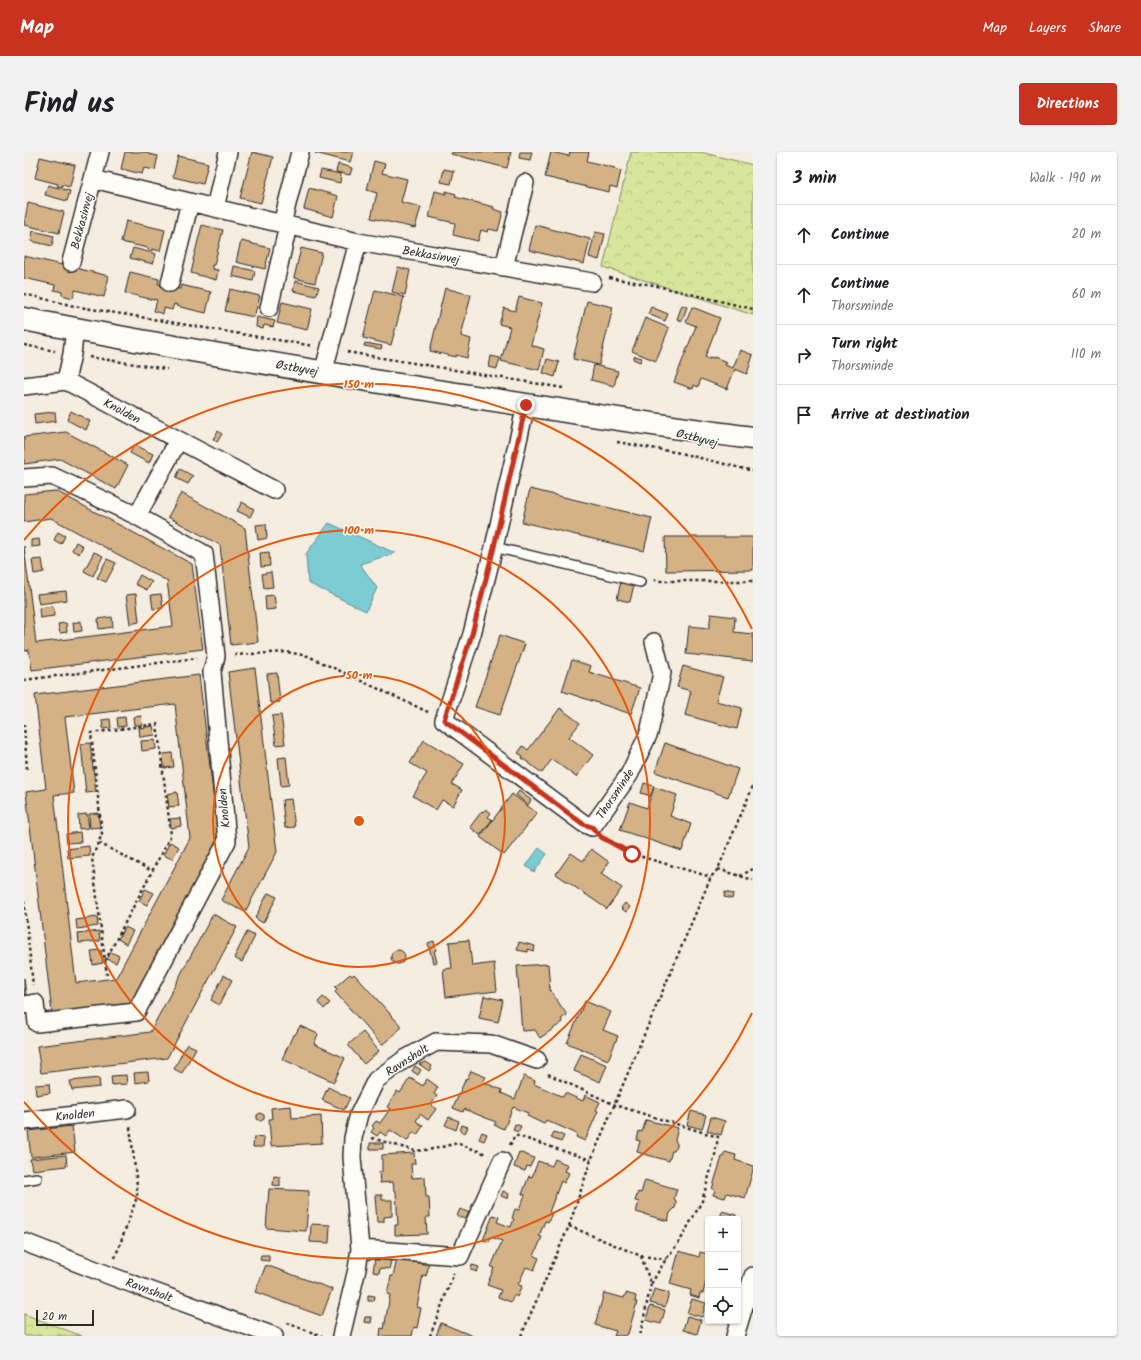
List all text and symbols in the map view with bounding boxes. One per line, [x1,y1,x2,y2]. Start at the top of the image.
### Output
text: Map [20,13,54,43]
text: Map [983,17,1007,39]
text: Layers [1029,17,1067,39]
text: Share [1089,17,1121,39]
text: Find us [24,82,115,127]
button: Directions [1019,83,1117,125]
text: 3 min [793,165,837,192]
text: Walk · 190 m [1029,168,1101,189]
street label: Bekkasinvej [66,190,99,252]
text: Continue [831,223,889,247]
icon: ahead [793,224,815,246]
text: 20 m [1071,224,1101,245]
street label: Bekkasinvej [401,241,462,270]
text: Continue [831,272,889,296]
icon: ahead [793,284,815,306]
text: 60 m [1072,284,1101,305]
text: Thorsminde [831,296,893,317]
text: Turn right [831,332,898,356]
icon: right [793,344,815,366]
text: 110 m [1071,344,1101,365]
street label: Østbyvej [274,355,320,382]
text: Thorsminde [831,356,893,377]
text: 150 m [344,375,374,394]
street label: Knolden [100,394,144,429]
route end [517,396,535,414]
text: Arrive at destination [831,403,970,427]
icon: arrive [793,404,815,426]
street label: Østbyvej [674,424,721,453]
text: 100 m [344,521,374,540]
text: 50 m [345,666,373,685]
street label: Thorsminde [591,765,640,823]
street label: Knolden [213,787,236,829]
centre of rings [352,814,366,828]
route start [623,845,641,863]
street label: Ravnsholt [382,1039,433,1082]
street label: Knolden [54,1104,96,1127]
map controls [705,1216,741,1324]
button: + [705,1216,741,1252]
button: − [705,1252,741,1288]
street label: Ravnsholt [123,1273,175,1308]
button: locate [705,1288,741,1324]
scale bar [36,1308,94,1327]
text: 20 m [42,1308,67,1326]

